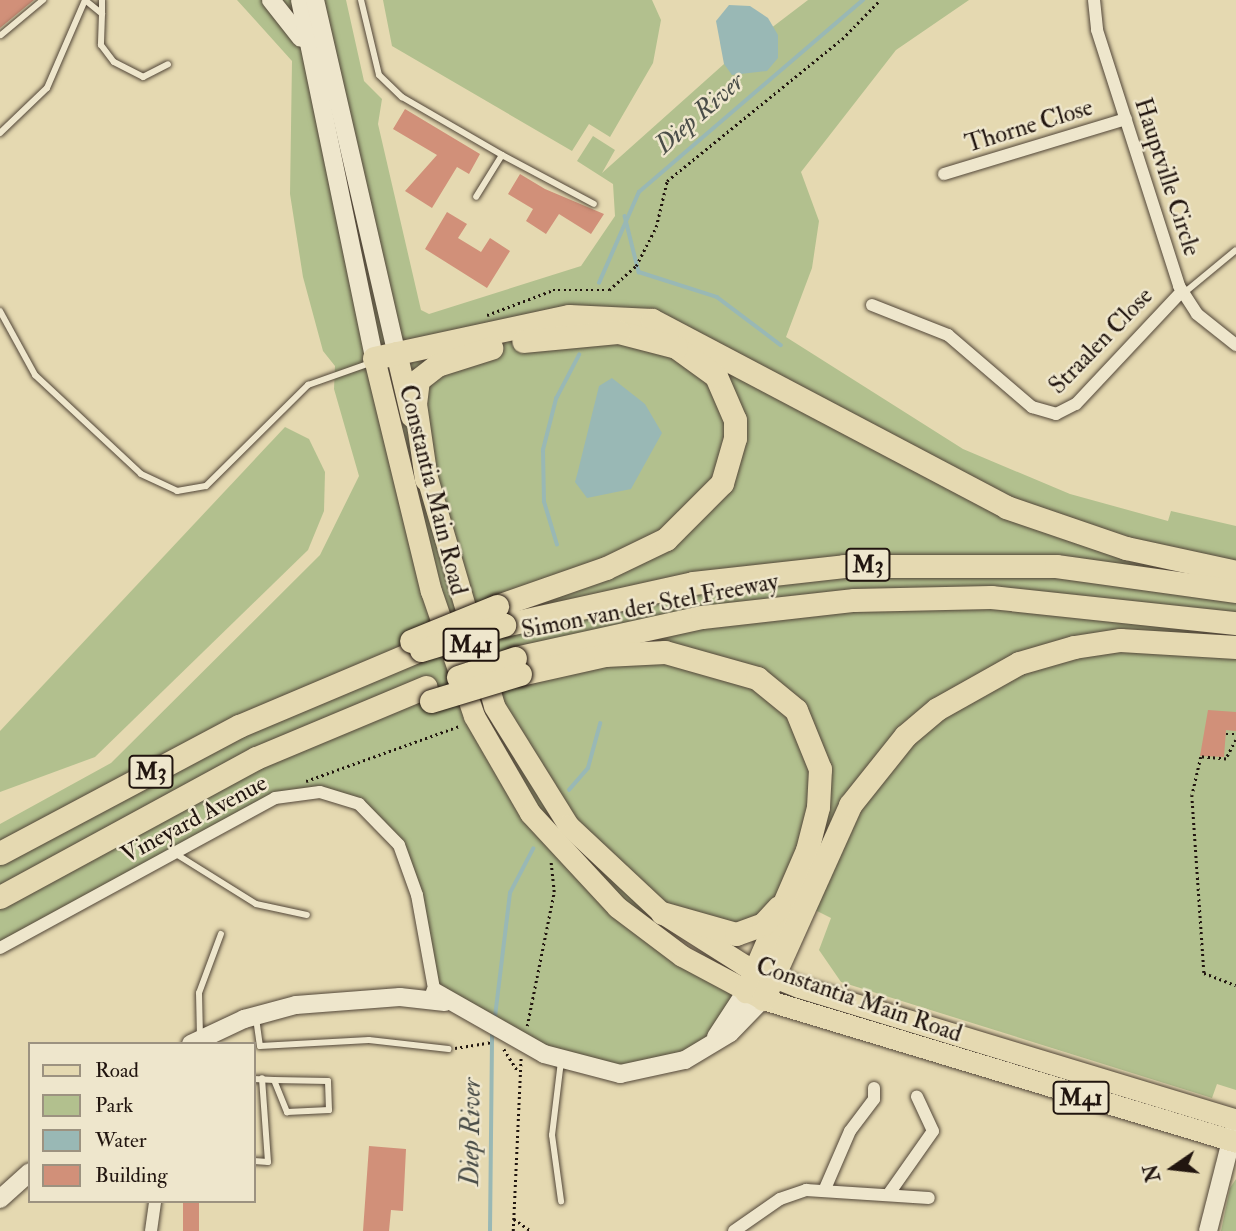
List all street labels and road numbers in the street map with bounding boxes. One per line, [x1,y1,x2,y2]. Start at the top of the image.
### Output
street label: Thorne Close [962,93,1096,159]
street label: Hauptville Circle [1128,94,1206,260]
street label: Straalen Close [1043,282,1159,400]
street label: Constantia Main Road [393,382,473,598]
road number: M3 [845,545,891,584]
street label: Simon van der Stel Freeway [519,567,781,645]
road number: M41 [441,625,501,664]
road number: M3 [128,752,174,792]
street label: Vineyard Avenue [116,768,272,870]
street label: Constantia Main Road [752,951,966,1049]
road number: M41 [1051,1078,1111,1118]

